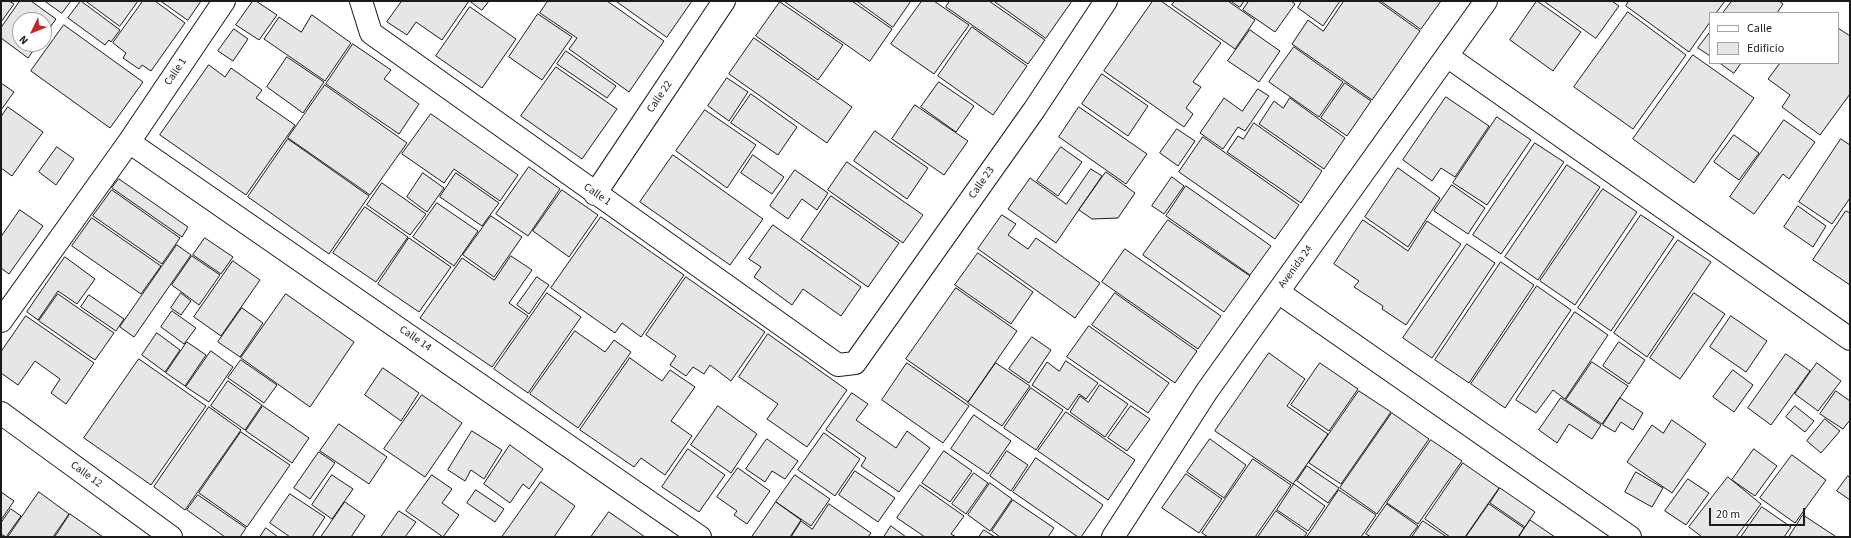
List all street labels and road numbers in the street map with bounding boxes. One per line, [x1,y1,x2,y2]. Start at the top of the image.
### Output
street label: Calle 1 [162,56,190,88]
street label: Calle 22 [644,78,676,116]
street label: Calle 23 [966,164,998,202]
street label: Calle 1 [581,181,613,209]
street label: Avenida 24 [1276,243,1316,291]
street label: Calle 14 [396,323,434,355]
street label: Calle 12 [68,459,104,491]

